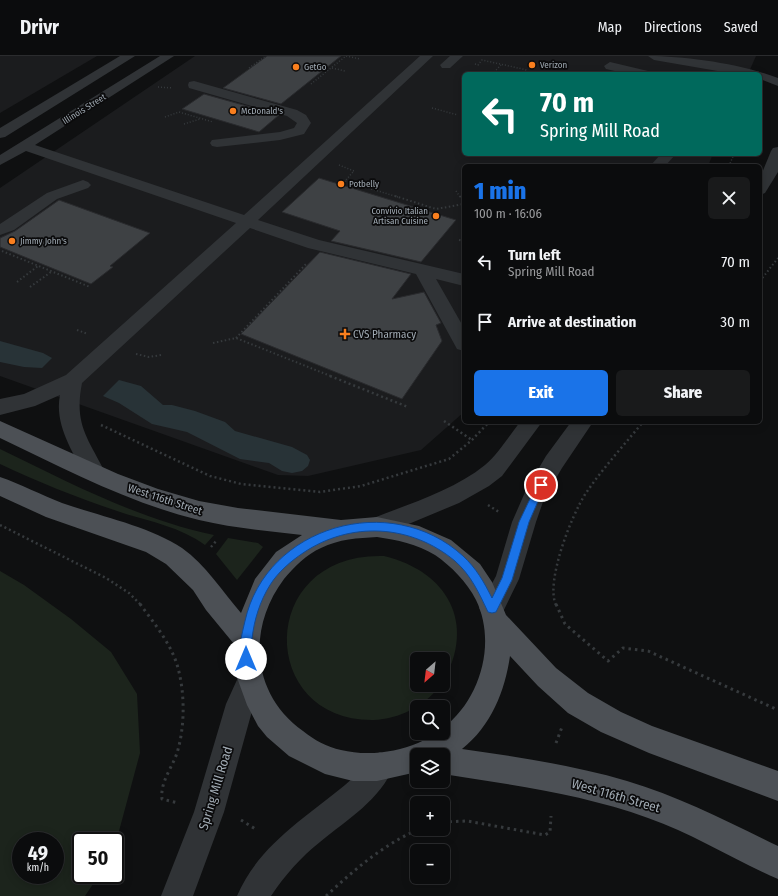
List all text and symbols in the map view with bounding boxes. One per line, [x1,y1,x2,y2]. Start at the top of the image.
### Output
text: Drivr [20,16,59,39]
text: Map [598,19,622,36]
text: Directions [644,19,702,36]
text: Saved [724,19,758,36]
marker: Verizon [527,60,537,70]
place label: Verizon [540,60,567,70]
marker: GetGo [291,62,301,72]
place label: GetGo [304,62,327,72]
text: 70 m [540,86,594,119]
icon: left [474,88,526,140]
street label: Illinois Street [60,92,108,126]
marker: McDonald's [228,106,238,116]
place label: McDonald's [241,106,283,116]
text: Spring Mill Road [540,120,660,142]
text: 1 min [474,177,526,205]
button: close [708,177,750,219]
marker: Potbelly [336,179,346,189]
place label: Potbelly [349,179,379,189]
place label: Convivio Italian Artisan Cuisine [371,206,429,226]
text: 100 m · 16:06 [474,206,542,221]
marker: Convivio Italian Artisan Cuisine [431,211,441,221]
marker: Jimmy John's [7,236,17,246]
place label: Jimmy John's [20,236,67,246]
text: Turn left [508,246,561,264]
icon: left [474,251,496,273]
text: 70 m [721,253,750,271]
text: Spring Mill Road [508,264,595,279]
icon: arrive [474,311,496,333]
text: Arrive at destination [508,313,636,331]
text: 30 m [720,313,750,331]
place label: CVS Pharmacy [353,328,416,341]
marker: CVS Pharmacy [340,329,350,339]
button: Exit [474,370,608,416]
button: Share [616,370,750,416]
pin [524,468,558,502]
icon: arrive [530,474,552,496]
street label: West 116th Street [126,481,204,518]
position arrow [225,638,267,680]
north arrow [410,652,450,692]
map controls [410,652,450,884]
button: search [410,700,450,740]
street label: Spring Mill Road [196,745,235,832]
button: layers [410,748,450,788]
street label: West 116th Street [570,776,663,815]
button: + [410,796,450,836]
speed limit sign: 50 [72,832,124,884]
text: 49 [28,841,48,865]
button: − [410,844,450,884]
text: km/h [27,862,49,874]

